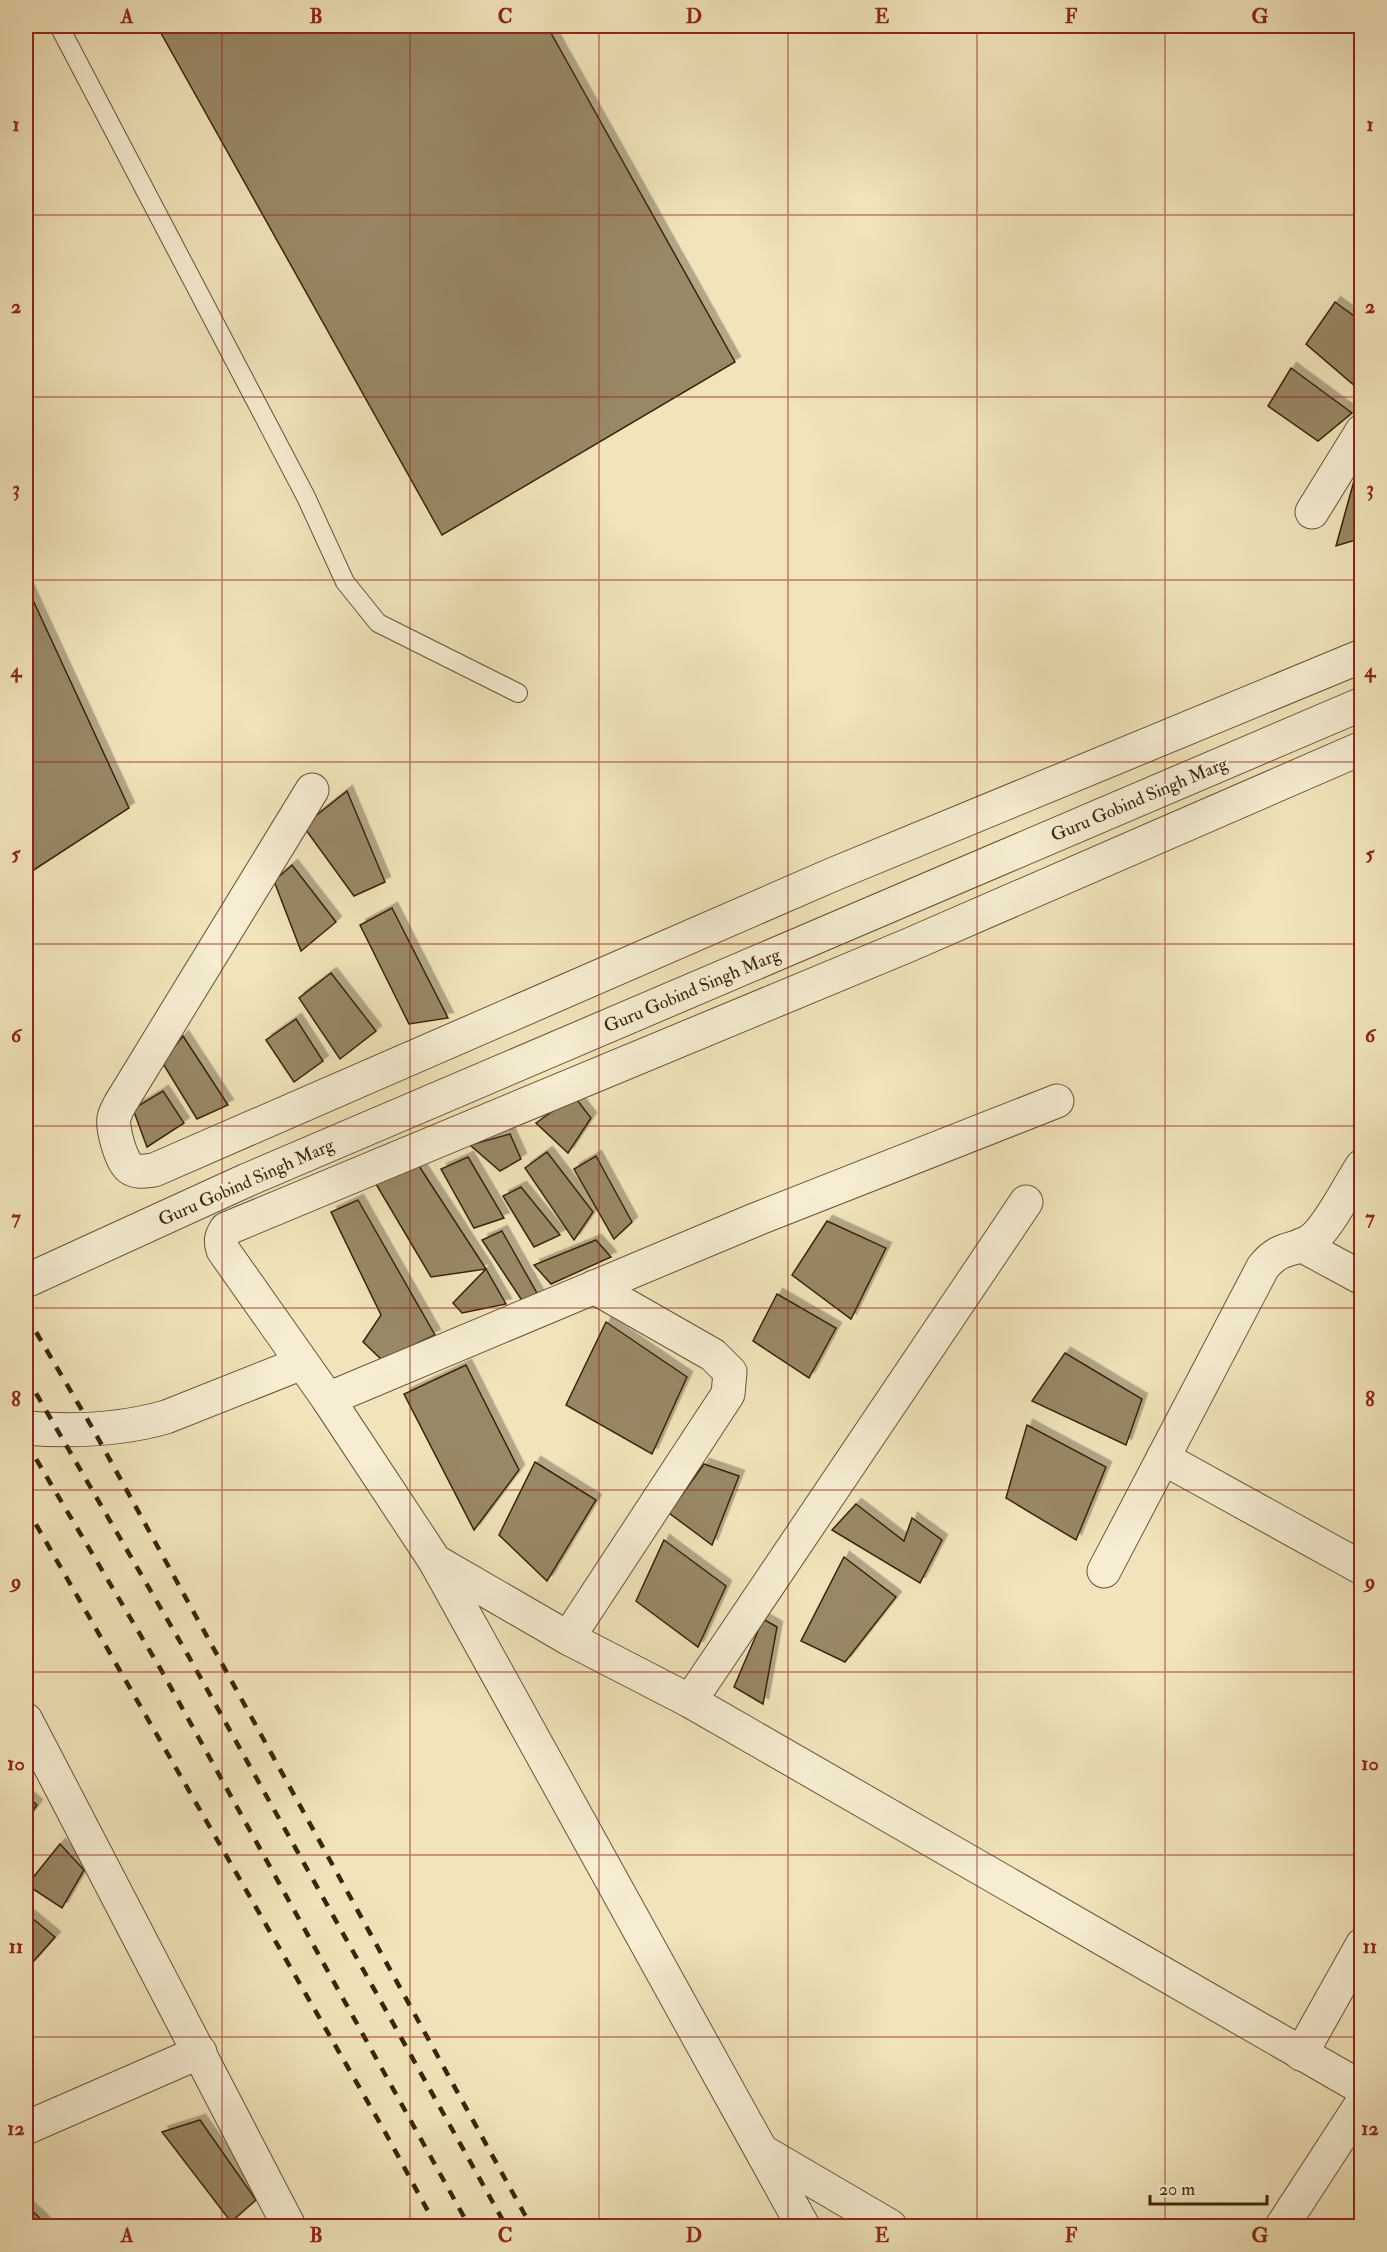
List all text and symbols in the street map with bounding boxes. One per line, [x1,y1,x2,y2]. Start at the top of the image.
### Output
text: A [120,4,134,29]
text: B [309,4,323,29]
text: C [498,4,512,29]
text: D [686,4,702,29]
text: E [875,4,890,29]
text: F [1065,4,1078,29]
text: G [1252,4,1269,29]
text: 1 [12,112,20,137]
text: 1 [1366,112,1374,137]
text: 2 [11,294,21,319]
text: 2 [1365,294,1375,319]
text: 3 [12,476,20,501]
text: 3 [1366,476,1374,501]
text: 4 [10,658,23,683]
text: 4 [1364,658,1377,683]
street label: Guru Gobind Singh Marg [1047,751,1232,847]
text: 5 [12,841,22,866]
text: 5 [1366,841,1376,866]
street label: Guru Gobind Singh Marg [600,942,785,1038]
text: 6 [11,1023,23,1048]
text: 6 [1365,1023,1377,1048]
street label: Guru Gobind Singh Marg [155,1133,339,1232]
text: 7 [11,1205,21,1230]
text: 7 [1365,1205,1375,1230]
text: 8 [11,1387,21,1412]
text: 8 [1365,1387,1375,1412]
text: 9 [9,1569,21,1594]
text: 9 [1363,1569,1375,1594]
text: 10 [7,1751,25,1776]
text: 10 [1361,1751,1379,1776]
text: 11 [9,1934,23,1959]
text: 11 [1363,1934,1377,1959]
text: 12 [7,2116,25,2141]
text: 12 [1361,2116,1379,2141]
scale bar [1150,2168,1267,2206]
text: 20 m [1159,2178,1195,2201]
text: A [120,2223,134,2248]
text: B [309,2223,323,2248]
text: C [498,2223,512,2248]
text: D [686,2223,702,2248]
text: E [875,2223,890,2248]
text: F [1065,2223,1078,2248]
text: G [1252,2223,1269,2248]

